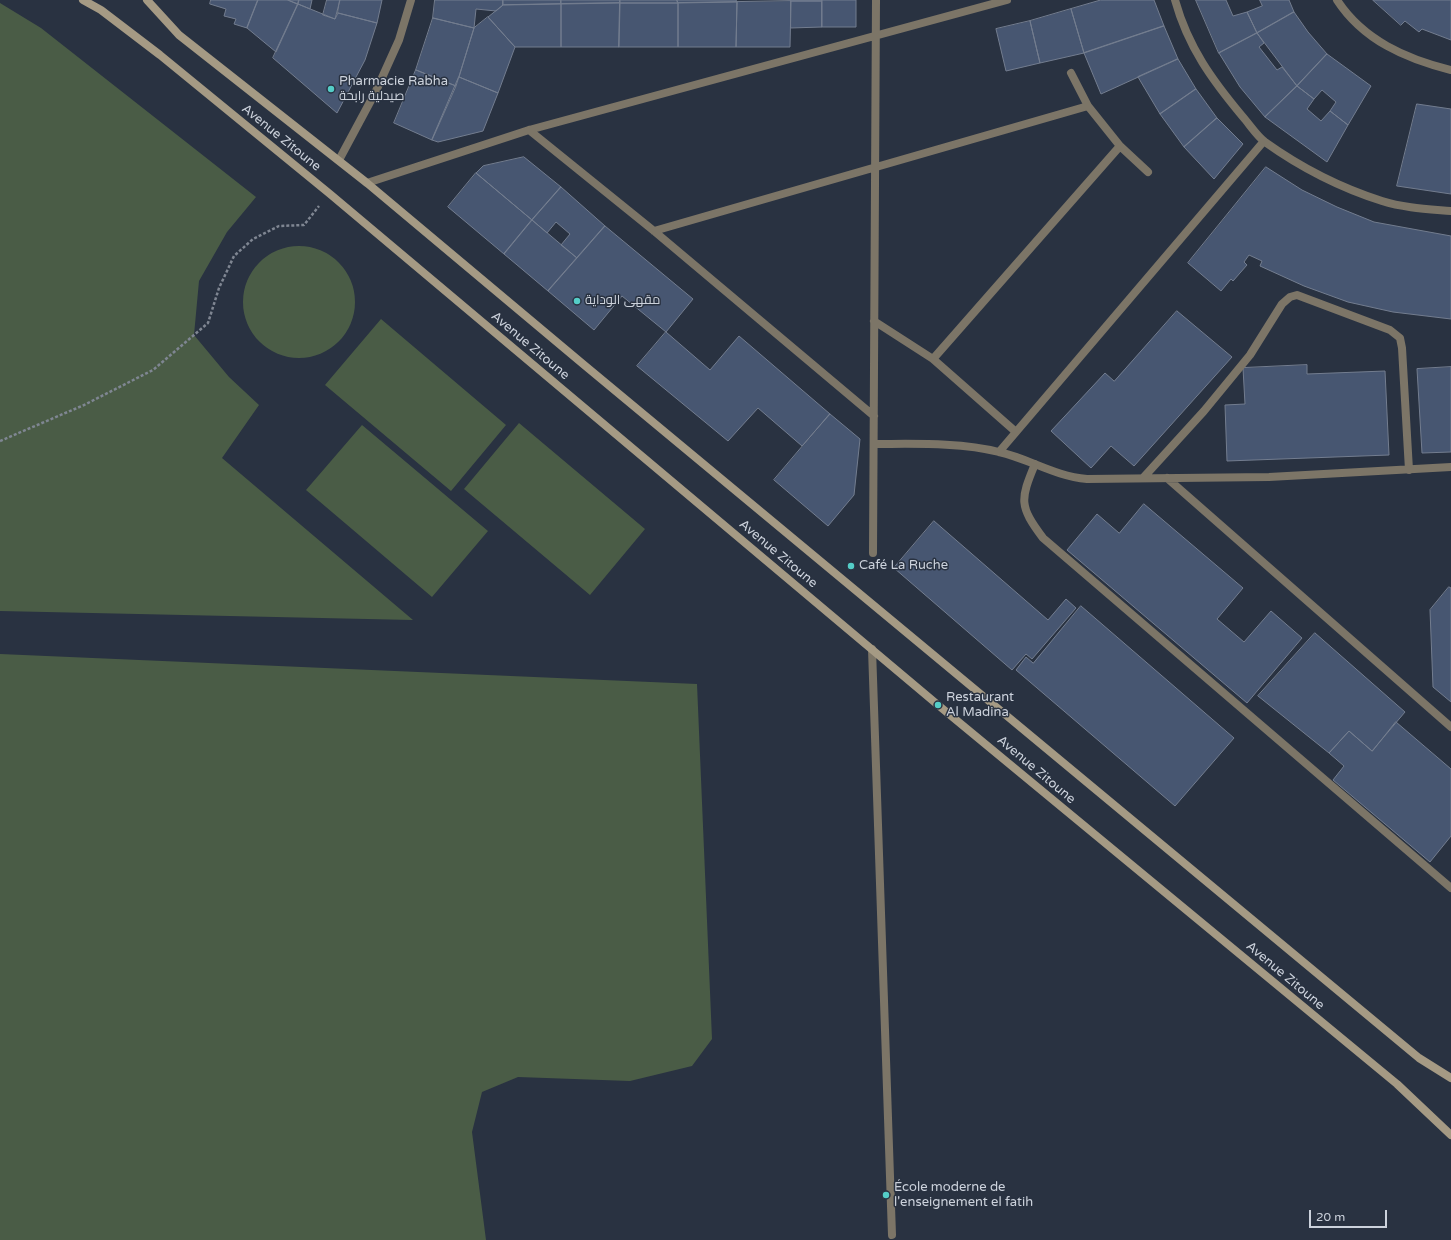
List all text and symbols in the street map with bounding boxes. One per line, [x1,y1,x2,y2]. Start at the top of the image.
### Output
place label: Pharmacie Rabha صيدلية رابحة [339,74,448,105]
marker: Pharmacie Rabha صيدلية رابحة [326,84,336,94]
street label: Avenue Zitoune [238,101,324,175]
place label: مقهى الوداية [585,293,660,309]
marker: مقهى الوداية [572,296,582,306]
street label: Avenue Zitoune [488,309,572,383]
street label: Avenue Zitoune [736,517,820,591]
place label: Café La Ruche [859,558,948,574]
marker: Café La Ruche [846,561,856,571]
place label: Restaurant Al Madina [946,690,1014,721]
marker: Restaurant Al Madina [933,700,943,710]
street label: Avenue Zitoune [994,733,1078,807]
street label: Avenue Zitoune [1243,939,1327,1013]
place label: École moderne de l'enseignement el fatih [894,1180,1033,1211]
marker: École moderne de l'enseignement el fatih [881,1190,891,1200]
scale bar [1311,1202,1389,1228]
text: 20 m [1316,1210,1345,1224]

